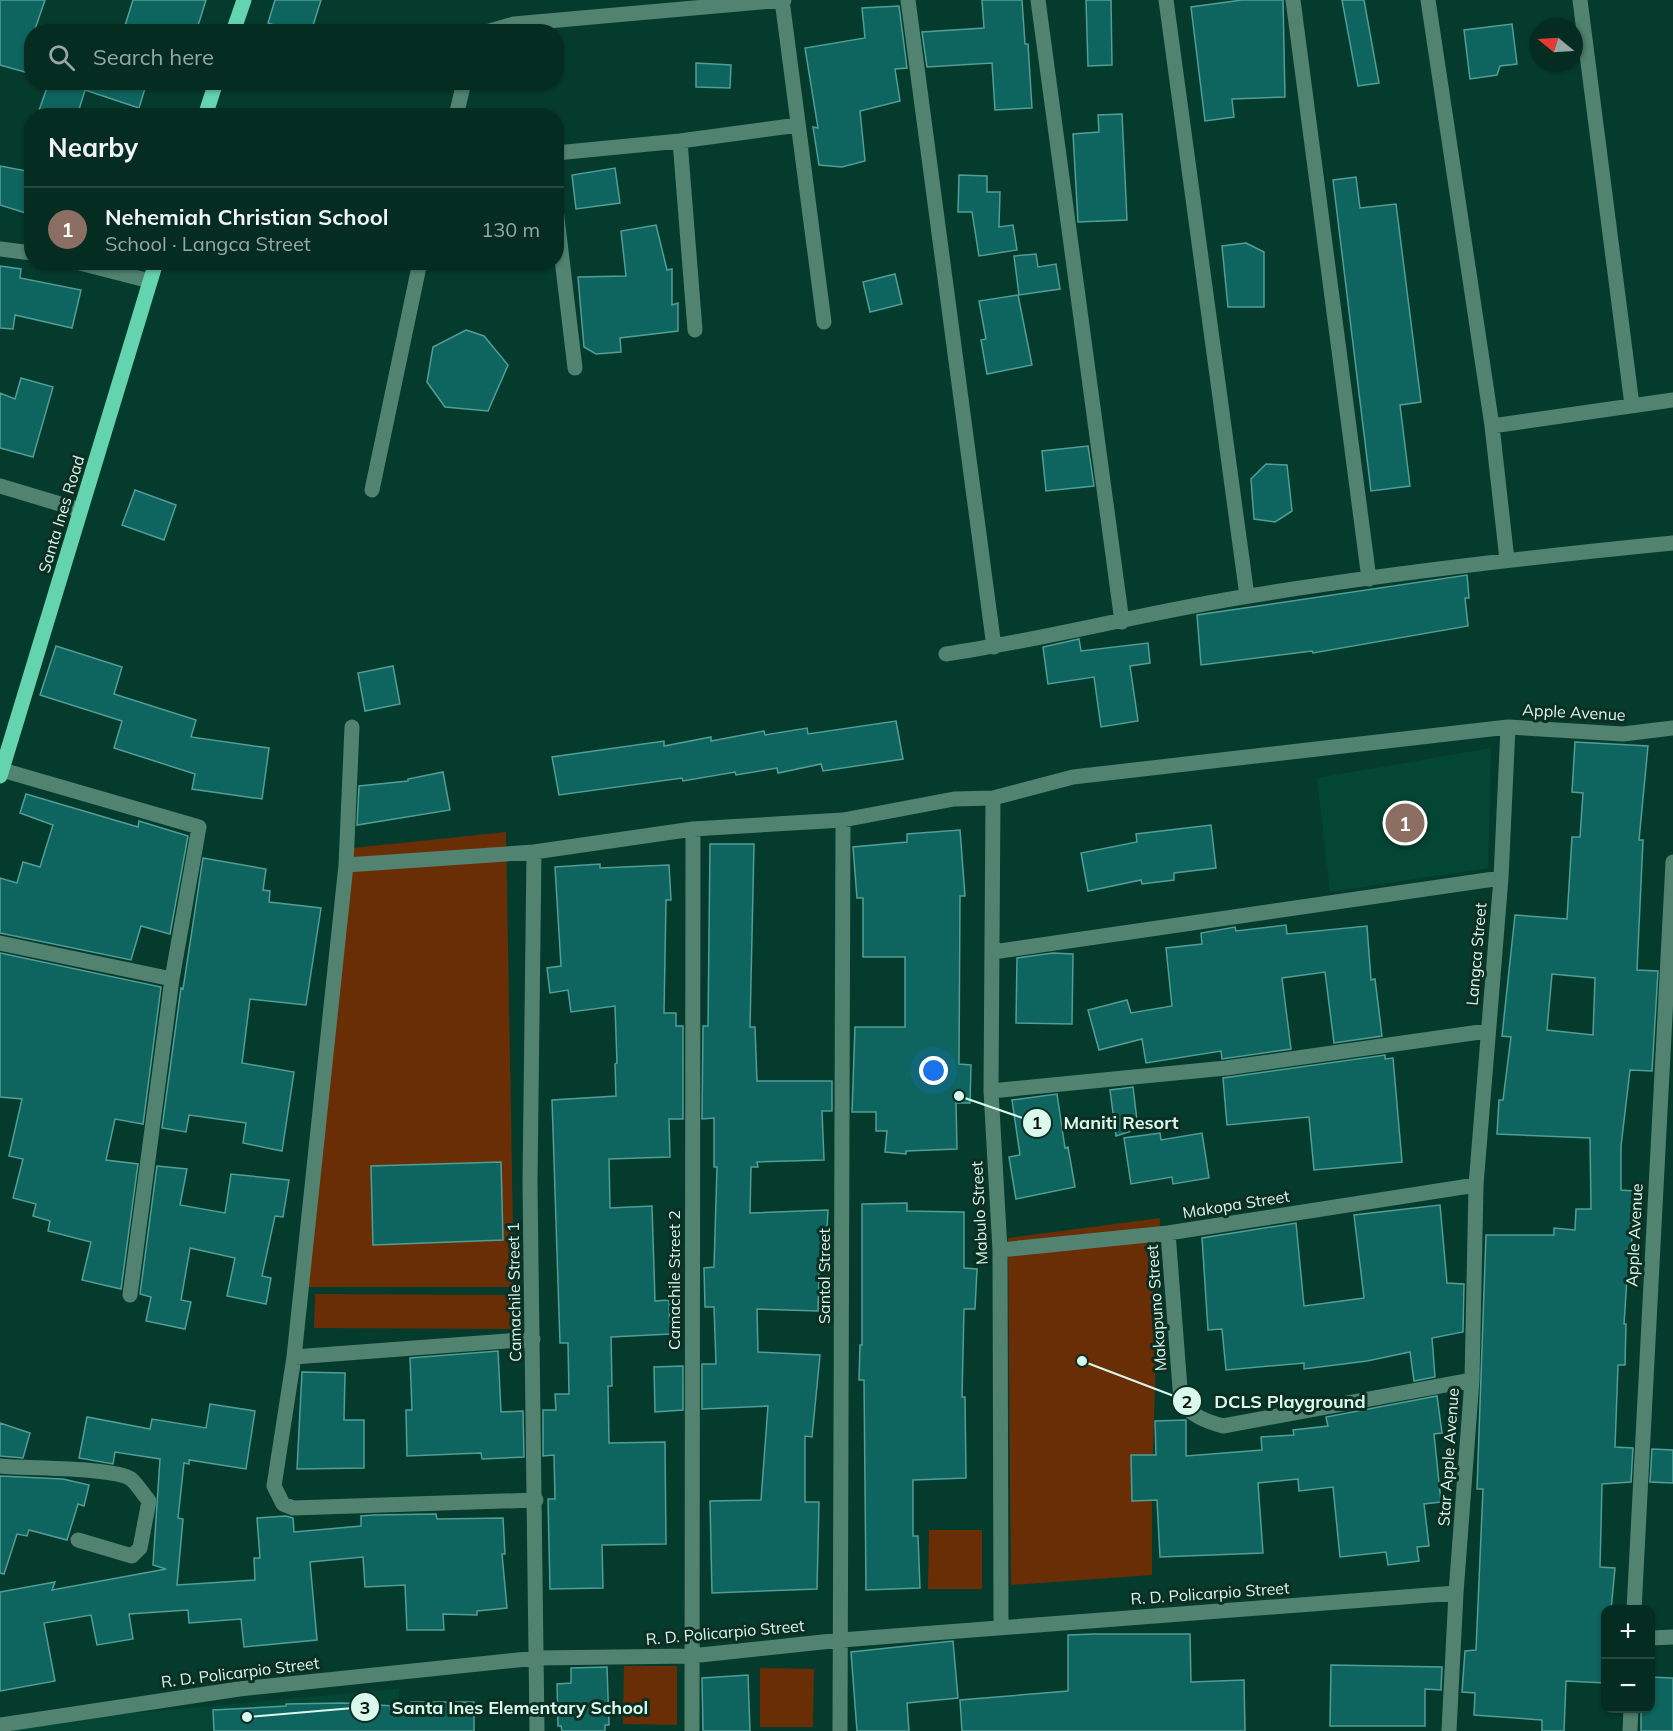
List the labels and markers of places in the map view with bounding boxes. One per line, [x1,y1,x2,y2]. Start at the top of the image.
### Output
pin: 1 [1386,800,1424,846]
callout: Maniti Resort [1022,1105,1191,1141]
callout: DCLS Playground [1172,1383,1377,1419]
callout: Santa Ines Elementary School [350,1689,660,1725]

